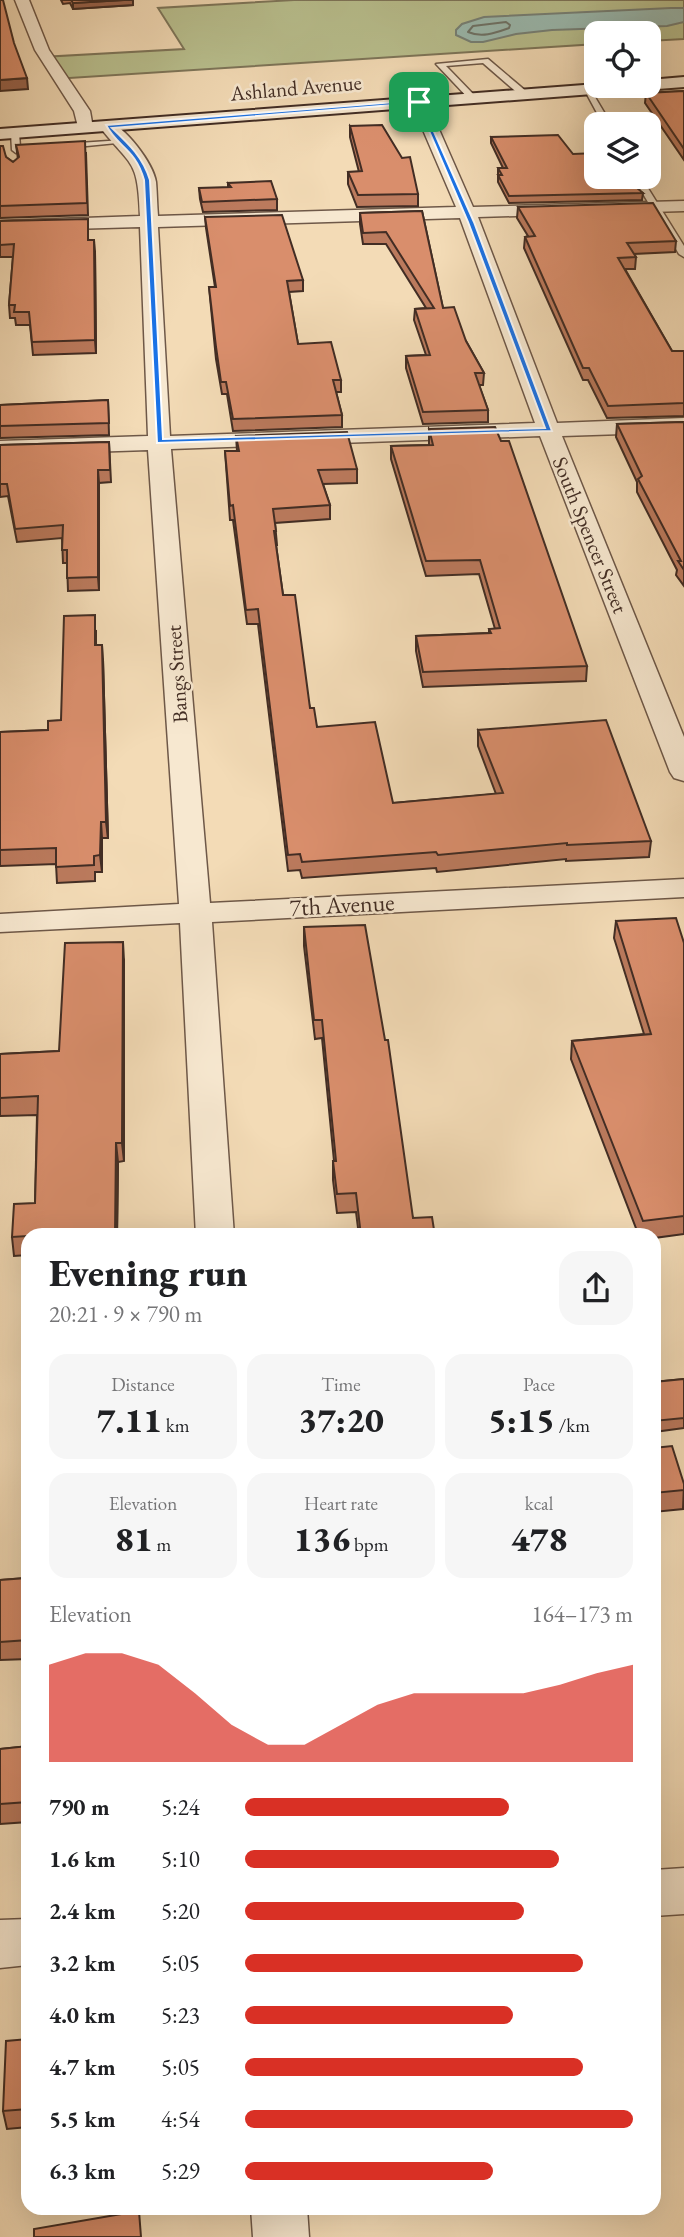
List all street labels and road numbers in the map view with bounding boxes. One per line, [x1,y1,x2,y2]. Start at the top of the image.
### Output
street label: Ashland Avenue [228,68,363,107]
street label: South Spencer Street [547,453,634,617]
street label: Bangs Street [160,624,193,724]
street label: 7th Avenue [289,886,395,923]

